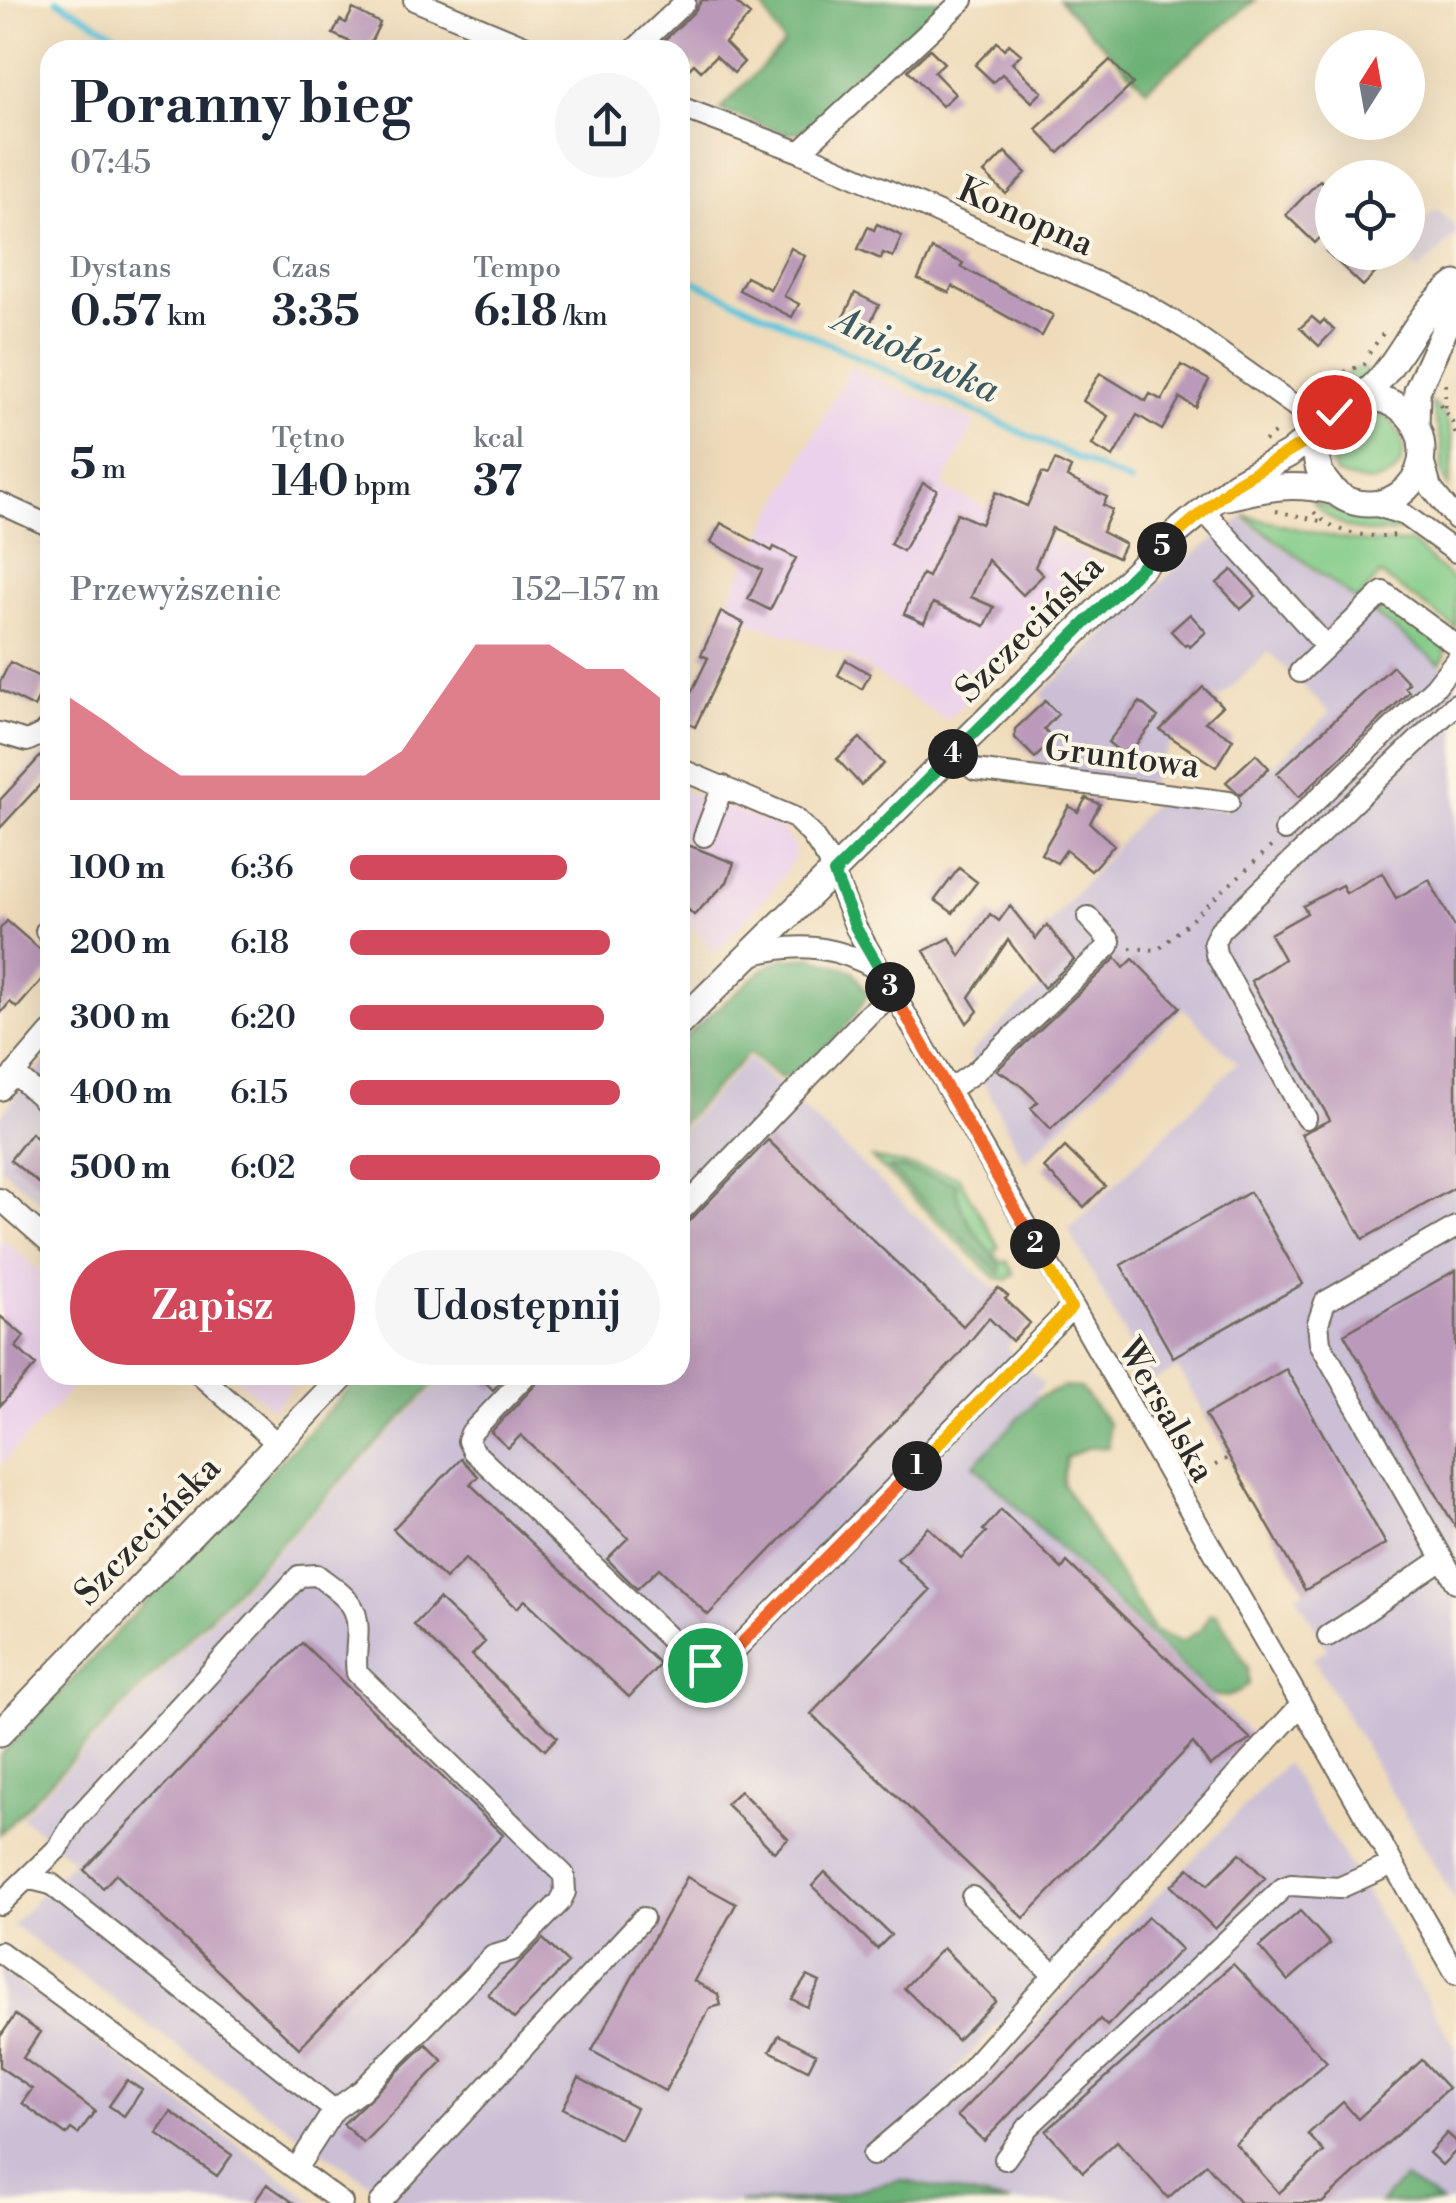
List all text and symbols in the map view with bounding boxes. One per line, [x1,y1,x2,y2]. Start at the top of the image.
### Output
north arrow [1315,30,1425,140]
map controls [1315,30,1425,270]
text: Poranny bieg [70,71,412,140]
button: share [555,73,660,178]
text: 07:45 [70,143,151,183]
button: locate [1315,160,1425,270]
street label: Konopna [951,168,1100,266]
text: Dystans [70,251,171,286]
text: Czas [272,251,331,286]
text: Tempo [473,251,561,286]
text: 0.57 [70,286,162,339]
text: 3:35 [272,286,360,339]
text: 6:18 [473,286,558,339]
water label: Aniołówka [822,295,1008,415]
text: km [162,299,206,334]
text: /km [558,299,608,334]
pin [1292,370,1377,455]
icon: check [1307,385,1362,440]
text: Tętno [272,421,345,456]
text: kcal [473,421,524,456]
text: 5 [70,439,96,492]
text: m [96,452,126,487]
text: 140 [272,456,349,509]
text: 37 [473,456,522,509]
text: bpm [349,469,411,504]
pin: 5 [1137,522,1187,572]
text: 5 [1153,529,1171,564]
street label: Szczecińska [947,546,1113,712]
text: Przewyższenie [70,570,281,610]
text: 152–157 m [512,570,660,610]
street label: Gruntowa [1042,727,1202,788]
pin: 4 [928,729,978,779]
text: 4 [944,736,962,771]
text: 100 m [70,848,165,888]
text: 6:36 [230,848,294,888]
text: 200 m [70,923,171,963]
text: 6:18 [230,923,289,963]
pin: 3 [865,962,915,1012]
text: 3 [882,969,898,1004]
text: 300 m [70,998,170,1038]
text: 6:20 [230,998,296,1038]
text: 400 m [70,1073,172,1113]
text: 6:15 [230,1073,288,1113]
text: 500 m [70,1148,171,1188]
text: 6:02 [230,1148,296,1188]
pin: 2 [1010,1219,1060,1269]
text: 2 [1026,1226,1044,1261]
button: Zapisz [70,1250,355,1365]
button: Udostępnij [375,1250,660,1365]
street label: Wersalska [1107,1331,1224,1490]
pin: 1 [892,1441,942,1491]
street label: Szczecińska [66,1447,230,1615]
text: 1 [910,1448,924,1483]
pin [663,1623,748,1708]
icon: arrive [678,1638,733,1693]

